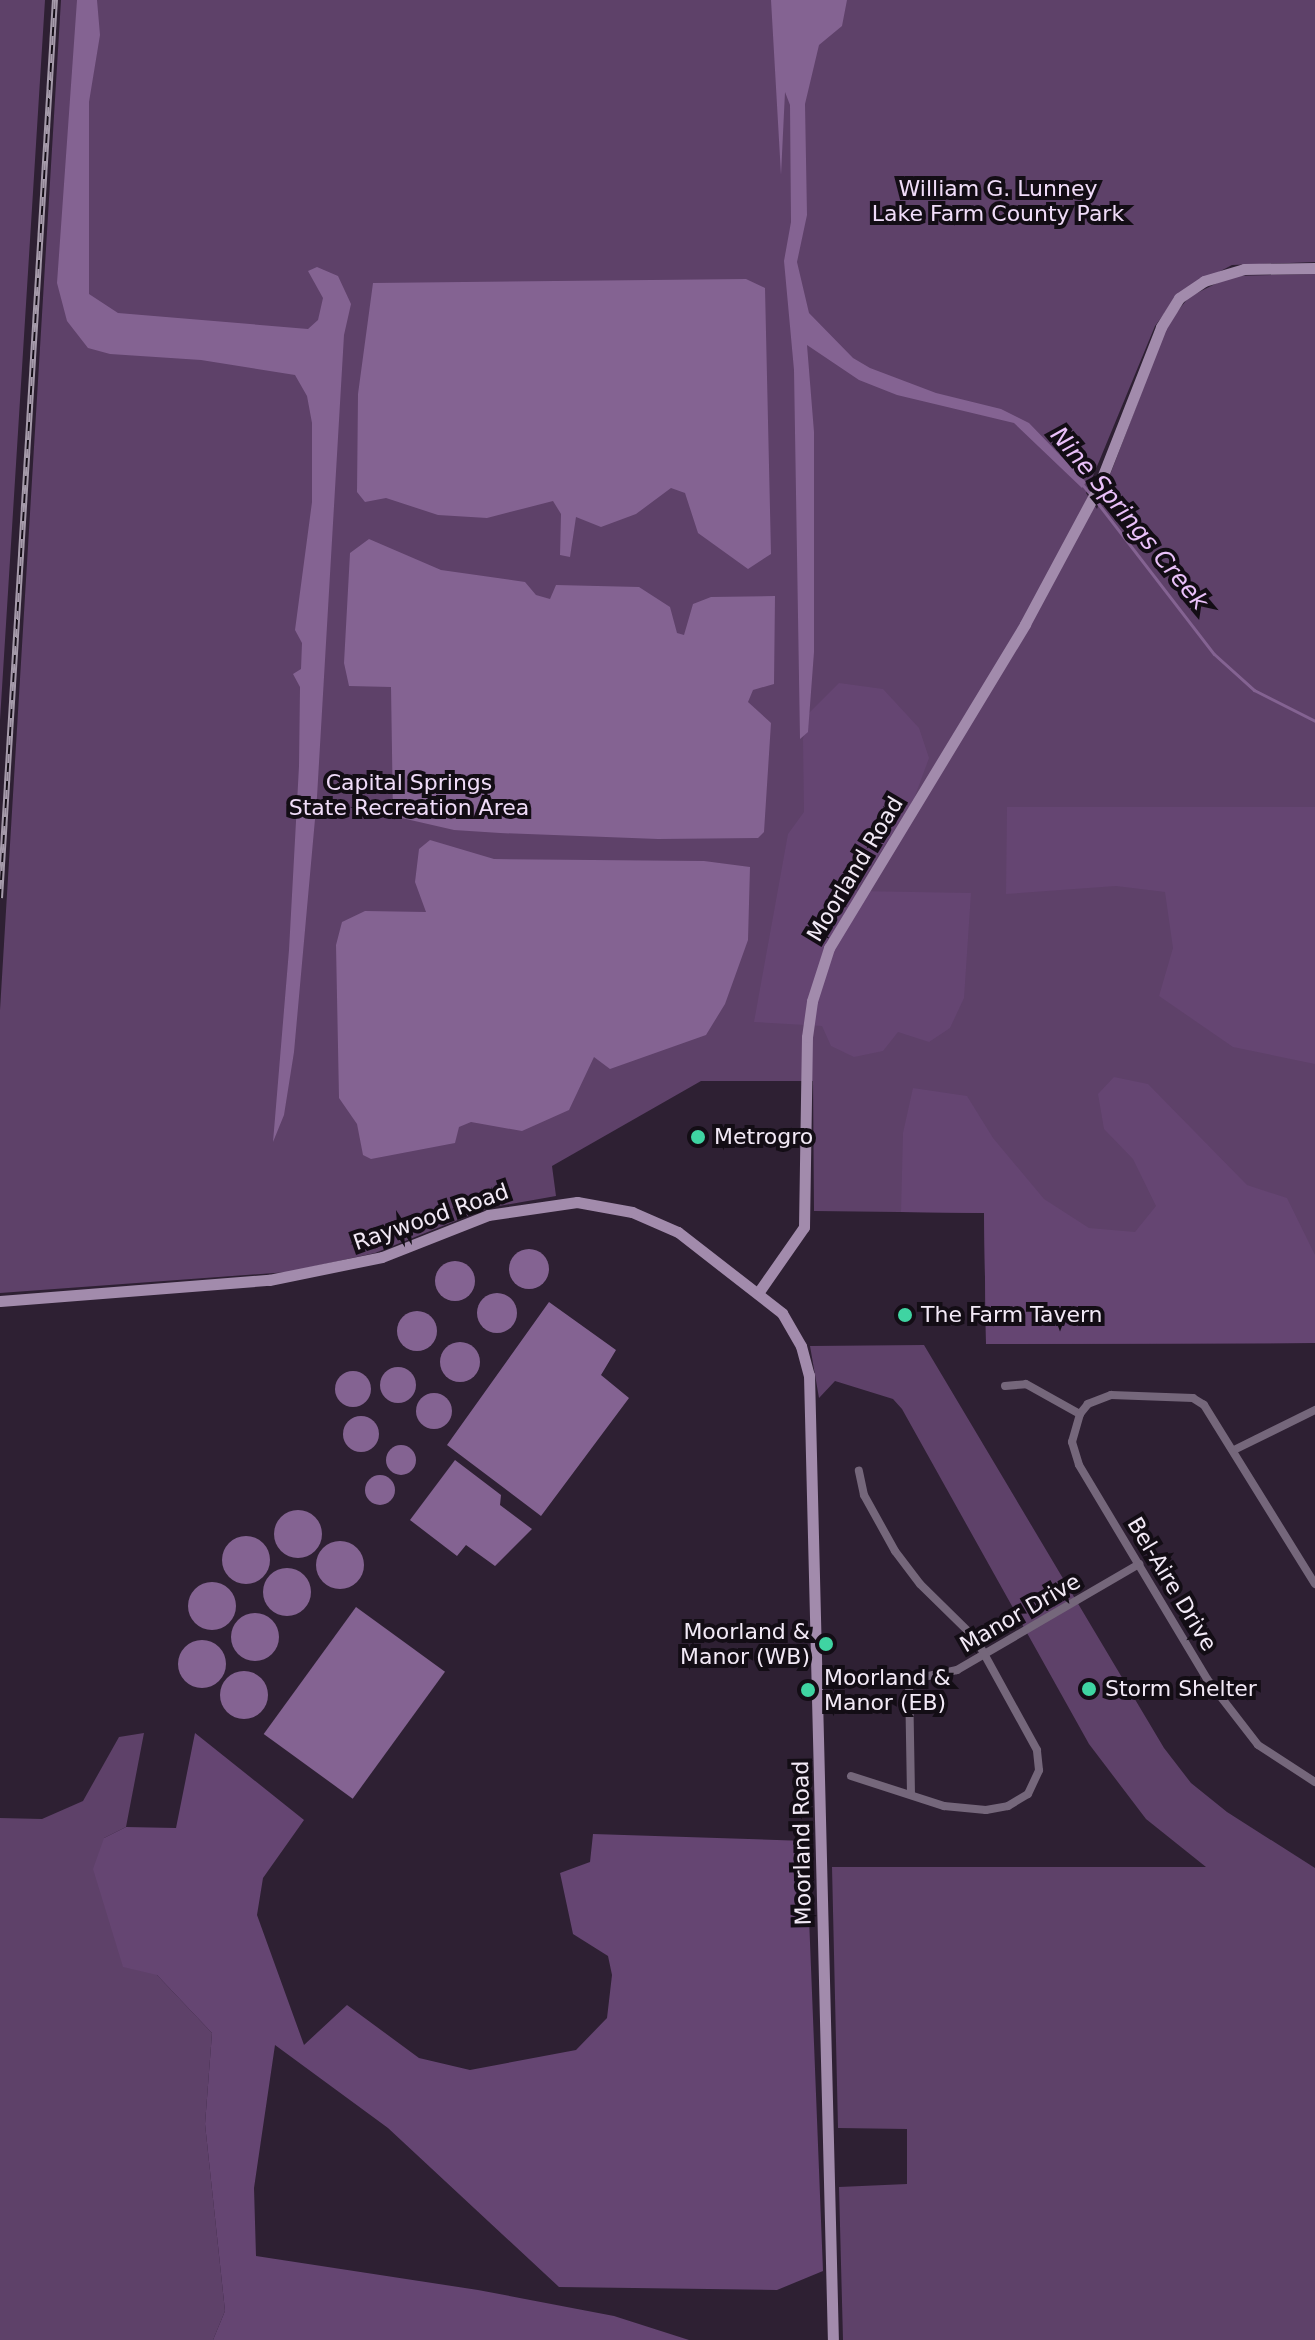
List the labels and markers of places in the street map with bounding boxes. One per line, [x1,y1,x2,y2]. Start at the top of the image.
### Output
place label: Metrogro [714,1124,813,1150]
marker: Metrogro [689,1128,707,1146]
place label: The Farm Tavern [921,1302,1103,1328]
marker: The Farm Tavern [896,1306,914,1324]
place label: Moorland & Manor (WB) [680,1618,810,1670]
marker: Moorland & Manor (WB) [817,1635,835,1653]
place label: Moorland & Manor (EB) [824,1664,951,1716]
place label: Storm Shelter [1105,1676,1257,1702]
marker: Storm Shelter [1080,1680,1098,1698]
marker: Moorland & Manor (EB) [799,1681,817,1699]

